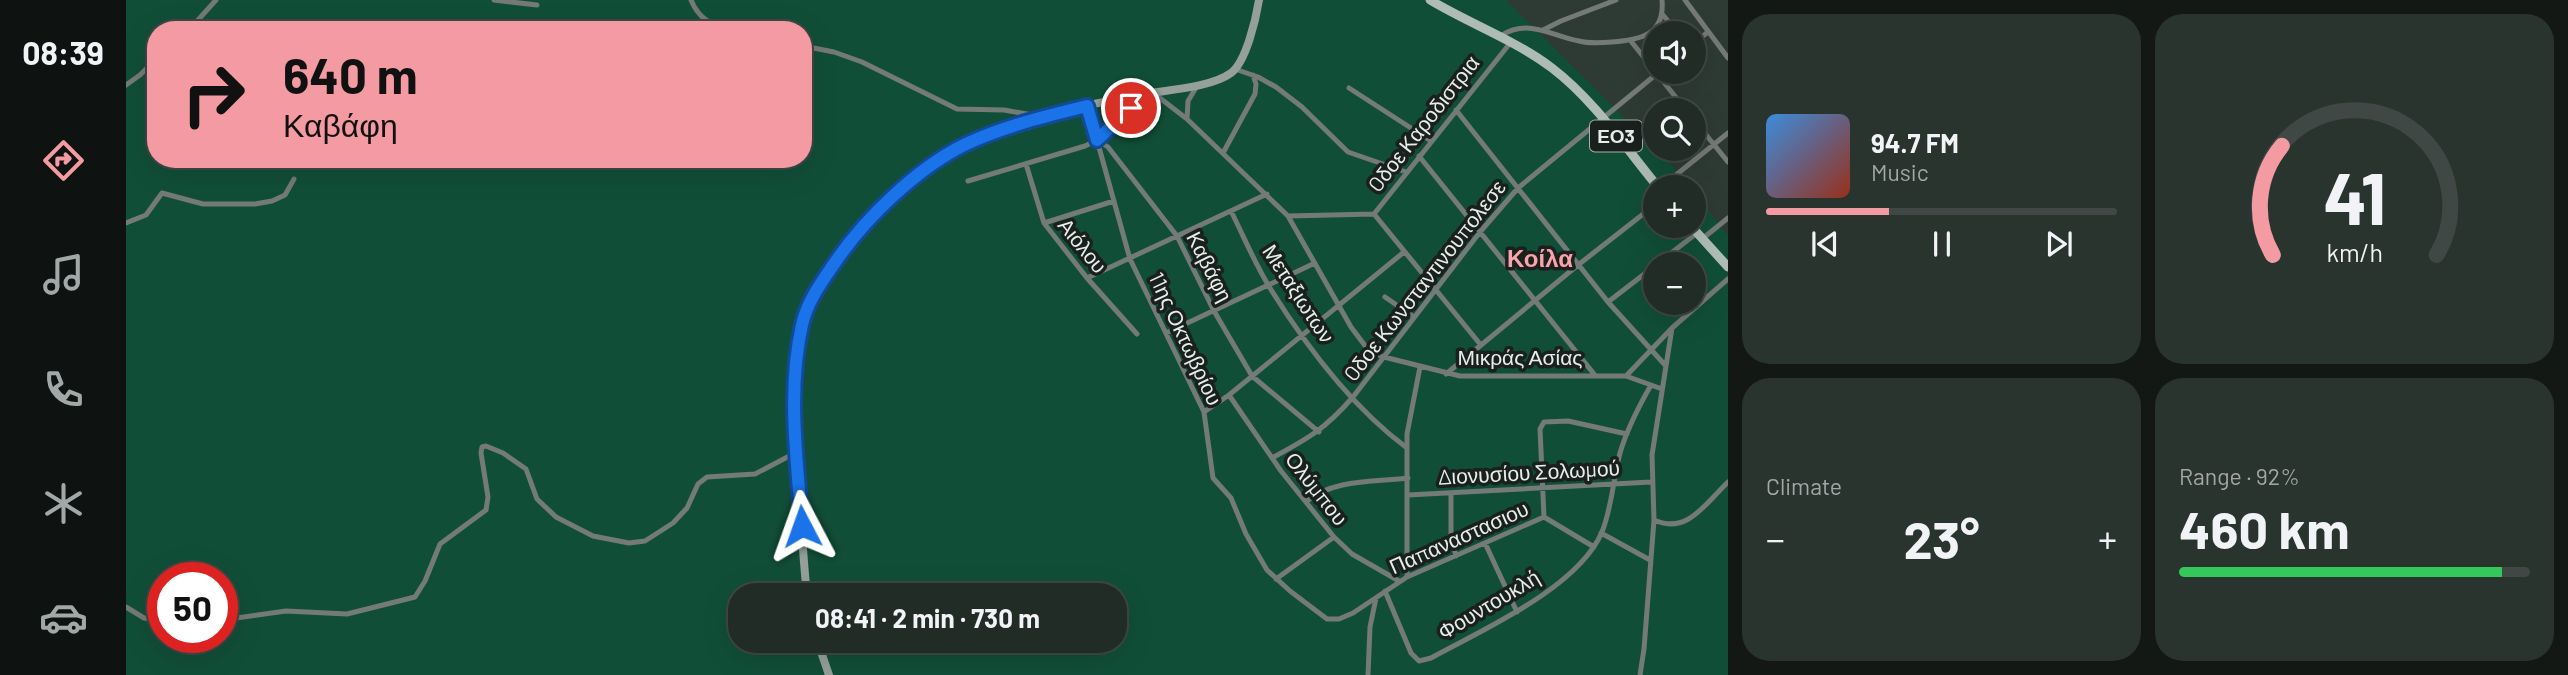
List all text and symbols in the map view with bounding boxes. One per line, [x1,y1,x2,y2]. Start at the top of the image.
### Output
map controls [1643,21,1706,315]
button: sound [1643,21,1706,84]
text: 08:39 [22,33,104,71]
text: 640 m [283,45,418,104]
icon: right [168,49,259,140]
street label: Oδοε Καροδιστρια [1362,50,1484,196]
pin [1101,78,1161,138]
icon: arrive [1112,89,1150,127]
button: search [1643,98,1706,161]
text: Καβάφη [283,105,398,143]
road number: ΕΟ3 [1590,120,1642,152]
text: 94.7 FM [1871,127,1959,158]
icon: directions [39,136,88,185]
text: 41 [2323,152,2386,240]
text: Music [1871,158,1929,186]
street label: Oδοε Κωνσταντινουπολεσε [1338,175,1510,385]
button: + [1643,175,1706,238]
street label: Αιόλου [1054,213,1113,278]
icon: previous [1806,225,1844,263]
icon: pause [1923,225,1961,263]
icon: next [2040,225,2078,263]
street label: Καβάφη [1182,227,1239,306]
text: km/h [2326,237,2383,267]
street label: Μεταξιωτων [1258,239,1340,347]
district label: Κοίλα [1507,243,1573,272]
icon: music [39,250,88,299]
button: − [1643,252,1706,315]
street label: 11ης Οκτωβρίου [1145,268,1228,409]
street label: Μικράς Ασίας [1458,344,1582,369]
icon: phone [39,365,88,414]
street label: Ολύμπου [1281,446,1354,530]
street label: Διονυσίου Σολωμού [1437,454,1621,489]
text: Range · 92% [2179,462,2300,490]
text: Climate [1766,472,1842,500]
icon: climate [39,479,88,528]
position arrow [765,489,839,563]
street label: Παπαναστασιου [1385,495,1532,578]
text: 460 km [2179,497,2350,559]
text: 23° [1903,507,1980,569]
text: − [1766,515,1785,561]
text: + [2098,515,2117,561]
speed limit sign: 50 [147,562,238,653]
street label: Φουντουκλή [1433,564,1544,644]
icon: car [39,593,88,642]
text: 08:41 · 2 min · 730 m [815,602,1040,633]

